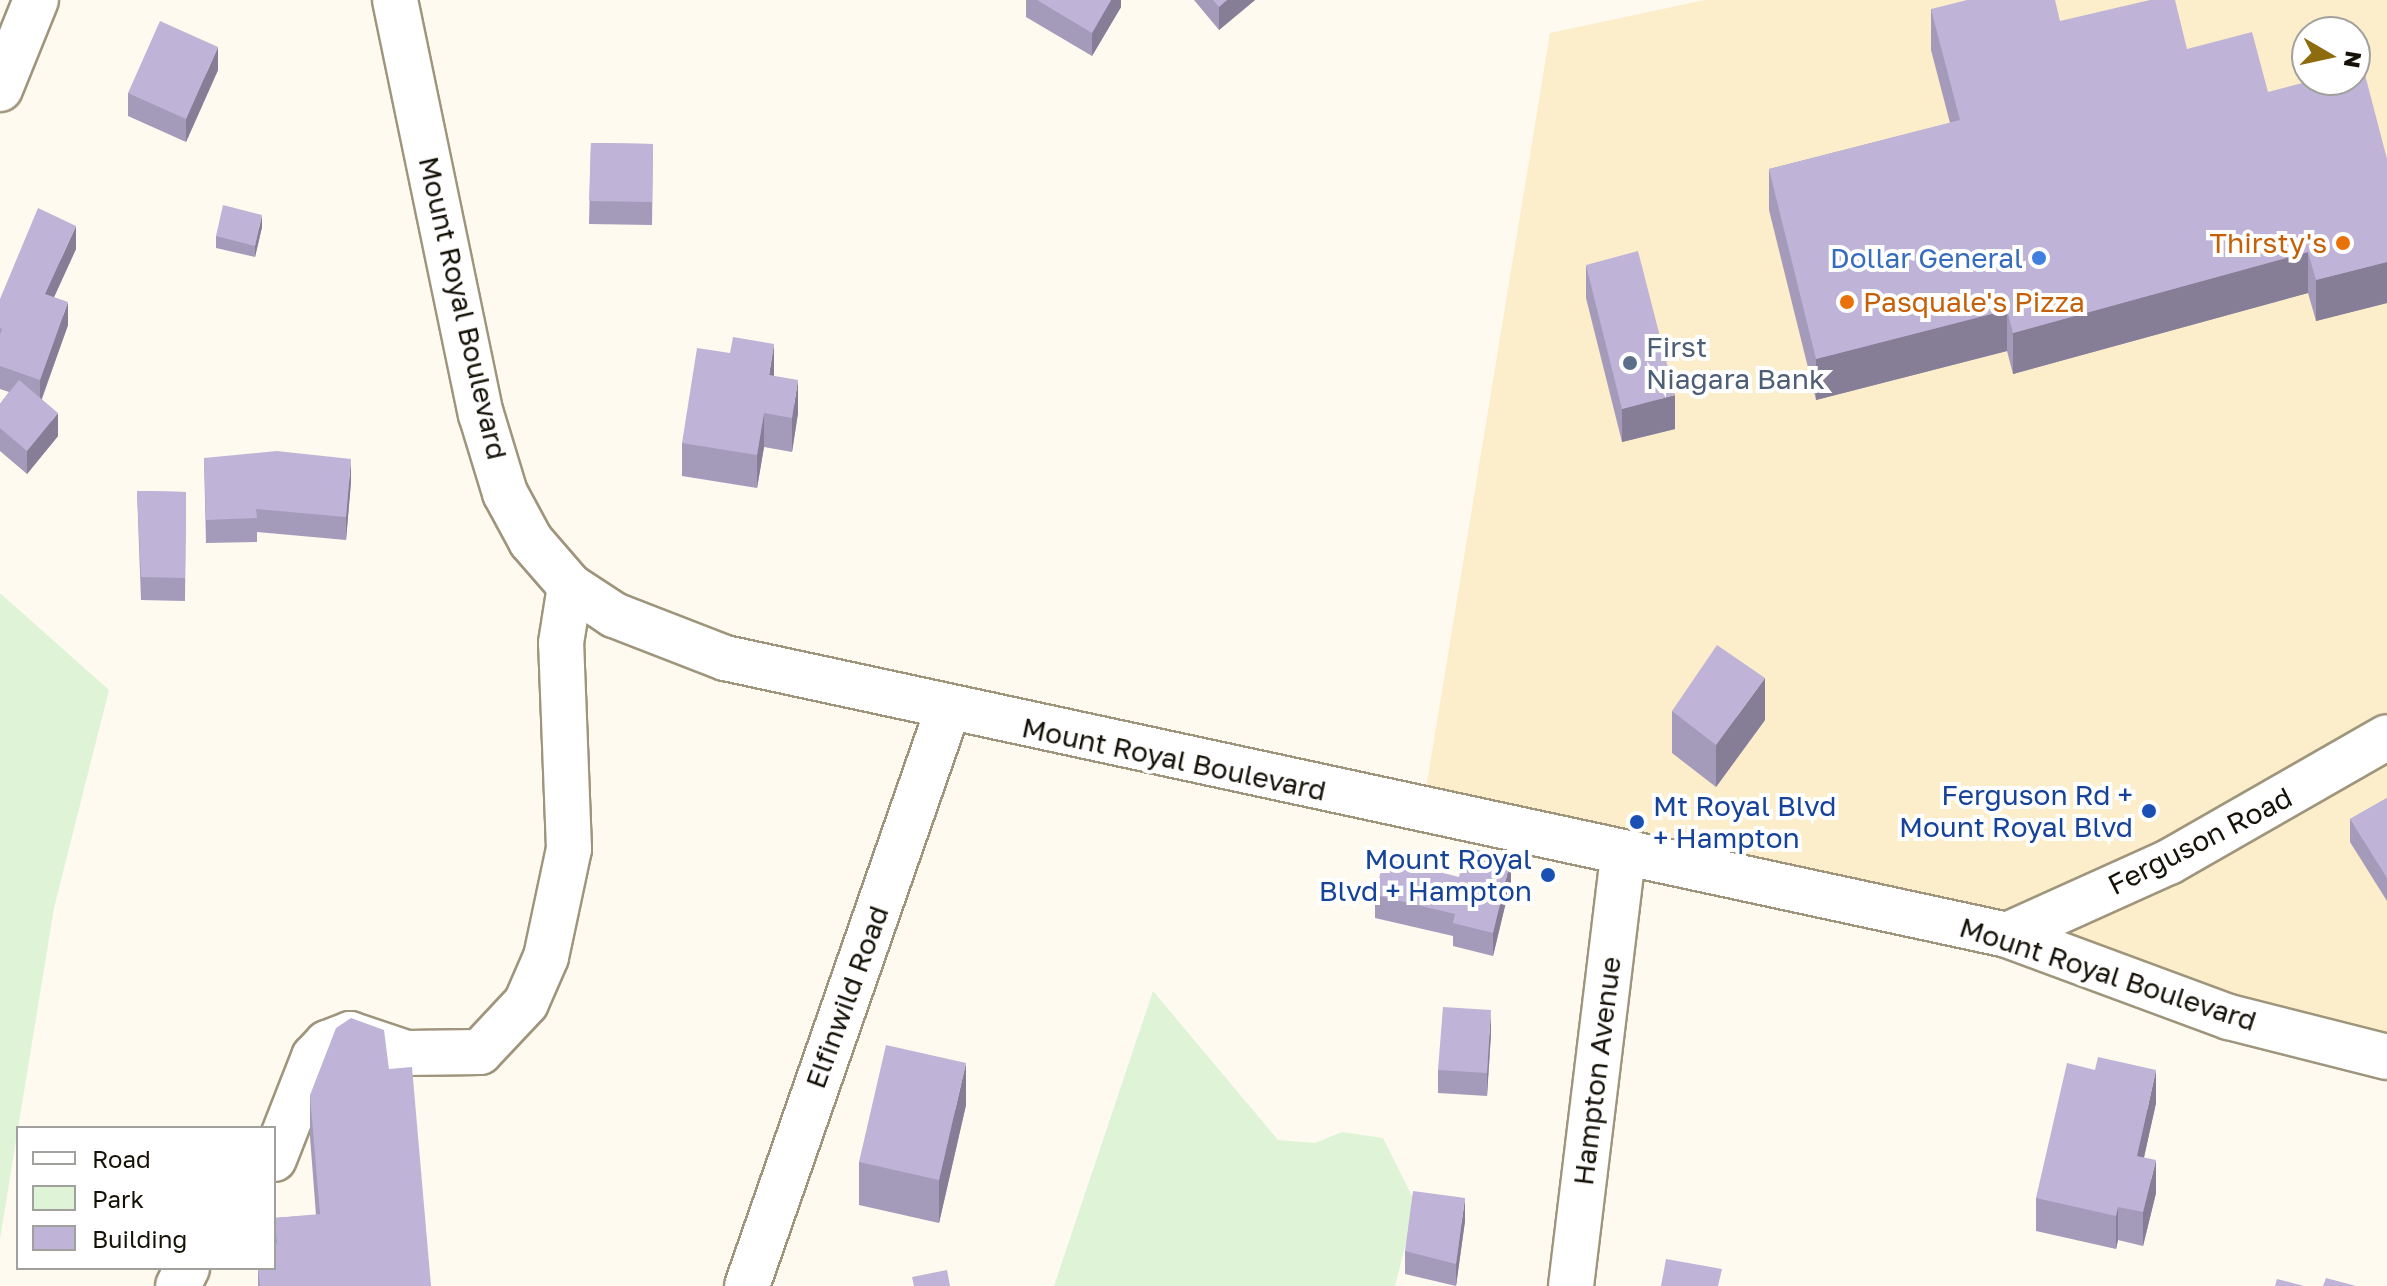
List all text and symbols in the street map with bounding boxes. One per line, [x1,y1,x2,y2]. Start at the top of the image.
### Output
north arrow [2291,16,2371,96]
text: N [2339,49,2368,70]
street label: Mount Royal Boulevard [412,153,514,463]
place label: Thirsty's [2210,226,2327,260]
marker: Thirsty's [2334,234,2352,252]
place label: Dollar General [1830,241,2023,275]
marker: Dollar General [2030,249,2048,267]
place label: Pasquale's Pizza [1863,285,2085,319]
marker: Pasquale's Pizza [1838,293,1856,311]
place label: First Niagara Bank [1646,330,1825,396]
marker: First Niagara Bank [1621,354,1639,372]
street label: Mount Royal Boulevard [1019,710,1329,808]
place label: Ferguson Rd + Mount Royal Blvd [1899,778,2133,844]
street label: Ferguson Road [2102,780,2298,902]
place label: Mt Royal Blvd + Hampton [1653,789,1836,855]
marker: Ferguson Rd + Mount Royal Blvd [2140,802,2158,820]
marker: Mt Royal Blvd + Hampton [1628,813,1646,831]
place label: Mount Royal Blvd + Hampton [1319,842,1532,908]
marker: Mount Royal Blvd + Hampton [1539,866,1557,884]
street label: Elfinwild Road [798,901,896,1093]
street label: Mount Royal Boulevard [1955,910,2261,1038]
street label: Hampton Avenue [1566,955,1628,1187]
legend [16,1126,276,1270]
text: Road [92,1144,151,1173]
text: Park [92,1184,144,1213]
text: Building [92,1224,187,1253]

